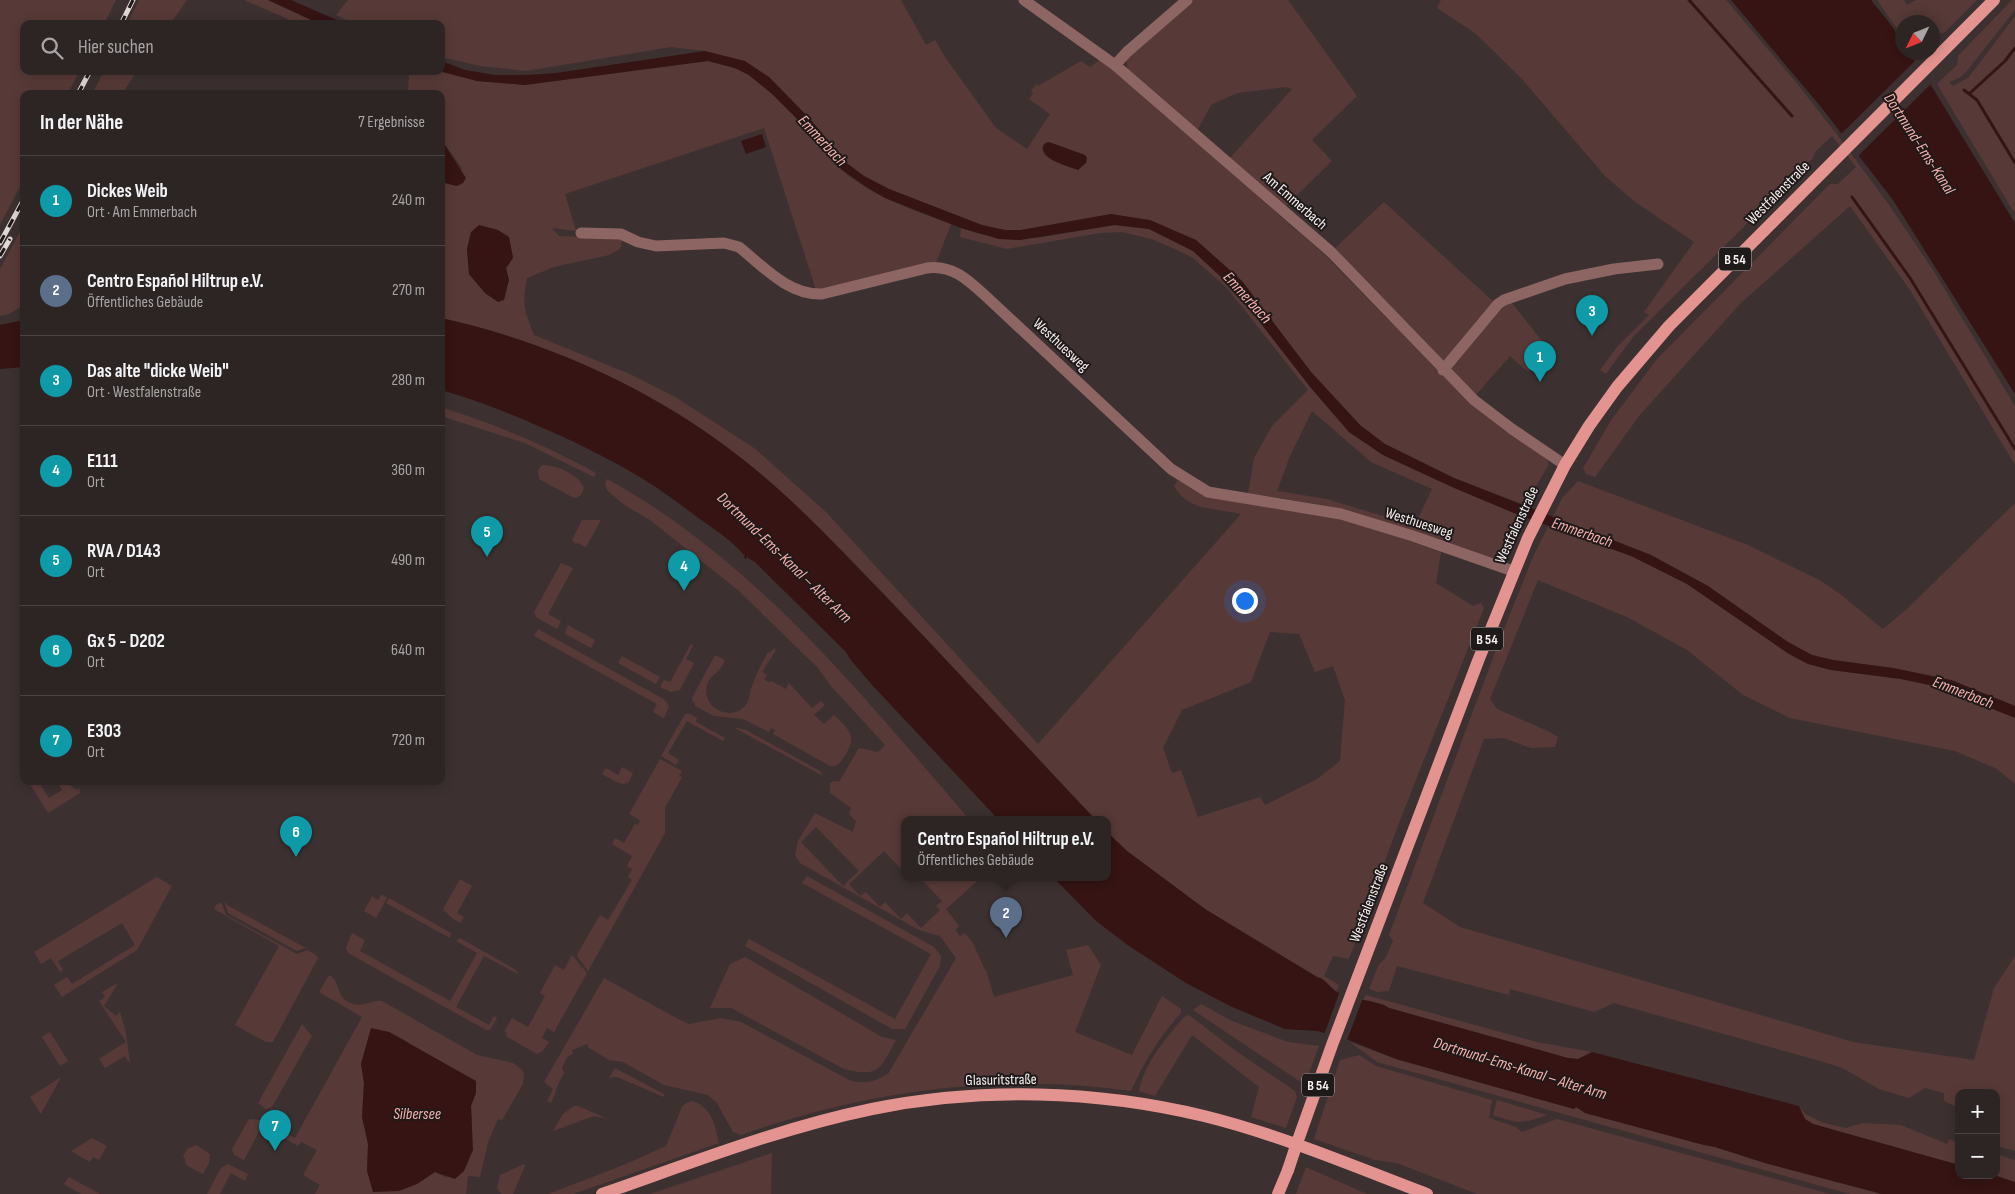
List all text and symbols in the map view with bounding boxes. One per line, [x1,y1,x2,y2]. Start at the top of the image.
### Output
north arrow [1895,15,1940,60]
search box [20,20,445,75]
icon: search [38,34,66,62]
text: Hier suchen [78,36,154,59]
water label: Dortmund-Ems-Kanal [1879,90,1959,199]
text: In der Nähe [40,110,123,135]
water label: Emmerbach [793,111,851,171]
text: 7 Ergebnisse [358,113,425,132]
street label: Westfalenstraße [1742,157,1814,229]
street label: Am Emmerbach [1258,167,1331,234]
text: Dickes Weib [87,180,168,203]
text: 1 [53,191,59,210]
text: 240 m [392,191,425,210]
text: Ort · Am Emmerbach [87,203,197,222]
road number: B 54 [1719,248,1751,270]
water label: Emmerbach [1219,268,1275,328]
text: Centro Español Hiltrup e.V. [87,270,264,293]
text: 2 [52,281,60,300]
text: 270 m [392,281,425,300]
text: Öffentliches Gebäude [87,293,203,312]
pin: 3 [1576,295,1608,336]
street label: Westhuesweg [1029,314,1093,376]
pin: 1 [1524,341,1556,382]
text: Das alte "dicke Weib" [87,360,229,383]
text: 3 [52,371,60,390]
text: 280 m [391,371,425,390]
text: Ort · Westfalenstraße [87,383,201,402]
text: E111 [87,450,118,473]
text: 4 [52,461,60,480]
text: 360 m [391,461,425,480]
text: Ort [87,473,105,492]
street label: Westfalenstraße [1491,483,1543,567]
water label: Dortmund-Ems-Kanal – Alter Arm [713,489,855,627]
street label: Westhuesweg [1383,503,1455,543]
water label: Emmerbach [1549,514,1615,552]
pin: 5 [471,516,503,557]
text: RVA / D143 [87,540,161,563]
pin: 4 [668,550,700,591]
text: 5 [52,551,60,570]
text: 490 m [391,551,425,570]
text: Ort [87,563,105,582]
your location [1232,588,1258,614]
road number: B 54 [1471,628,1503,650]
text: Gx 5 - D202 [87,630,165,653]
text: 6 [52,641,60,660]
text: 640 m [391,641,425,660]
text: Ort [87,653,105,672]
water label: Emmerbach [1930,673,1996,713]
text: E303 [87,720,121,743]
text: 7 [53,731,59,750]
text: 720 m [392,731,425,750]
text: Ort [87,743,105,762]
pin: 6 [280,816,312,857]
popup [901,816,1111,881]
text: Centro Español Hiltrup e.V. [918,828,1094,851]
text: Öffentliches Gebäude [918,851,1034,870]
street label: Westfalenstraße [1345,861,1393,945]
pin: 2 [990,897,1022,938]
water label: Dortmund-Ems-Kanal – Alter Arm [1431,1034,1609,1104]
street label: Glasuritstraße [965,1070,1037,1090]
road number: B 54 [1302,1074,1334,1096]
map controls [1955,1089,2000,1179]
button: + [1955,1089,2000,1134]
water label: Silbersee [393,1105,441,1124]
pin: 7 [259,1110,291,1151]
button: − [1955,1134,2000,1179]

